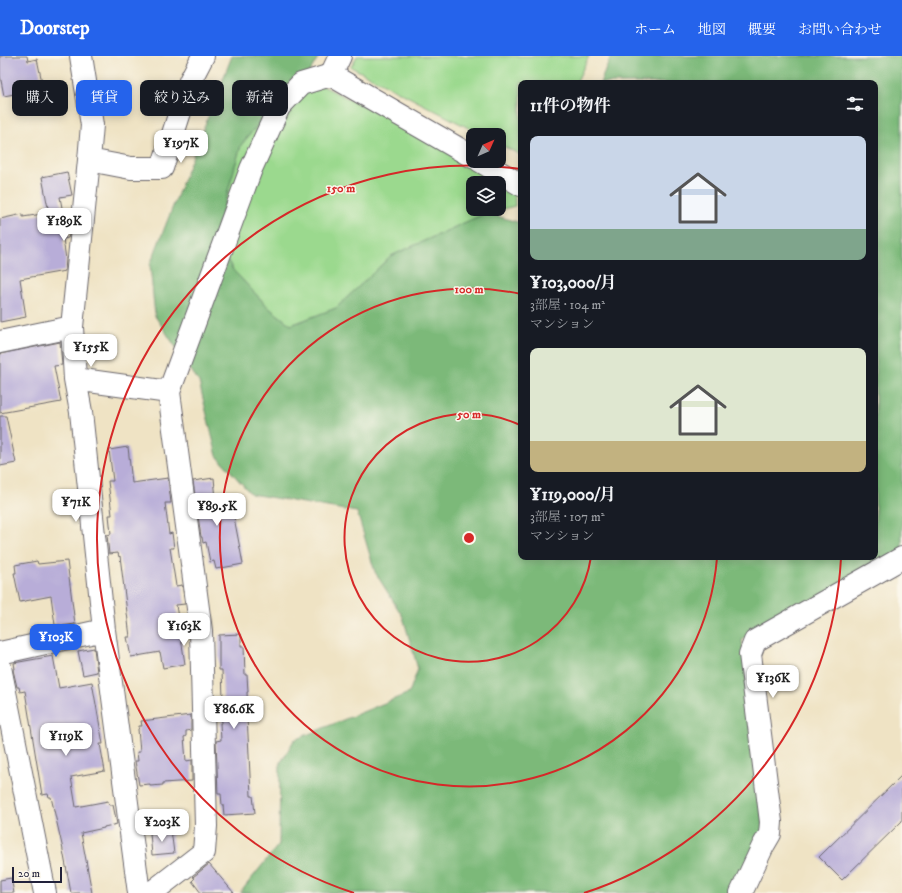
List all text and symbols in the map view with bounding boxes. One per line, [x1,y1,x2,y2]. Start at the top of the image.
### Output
text: Doorstep [20,17,89,40]
text: ホーム [634,21,676,39]
text: 地図 [698,21,726,39]
text: 概要 [748,21,776,39]
text: お問い合わせ [798,21,882,39]
chip: 購入 [12,80,68,116]
chip: 賃貸 [76,80,132,116]
chip: 絞り込み [140,80,224,116]
chip: 新着 [232,80,288,116]
icon: filters [844,93,866,115]
text: 11件の物件 [530,95,610,117]
north arrow [466,128,506,168]
map controls [466,128,506,216]
pin: ¥197K [153,130,209,164]
text: ¥197K [163,135,199,151]
icon: home [662,162,734,234]
button: layers [466,176,506,216]
text: 150 m [327,181,355,196]
pin: ¥189K [36,208,92,242]
text: ¥189K [46,213,82,229]
text: ¥103,000/月 [530,272,617,294]
text: 100 m [455,282,483,297]
text: 3部屋 · 104 m² [530,297,605,313]
text: マンション [530,316,594,332]
pin: ¥155K [63,334,119,368]
text: ¥155K [73,339,109,355]
icon: home [662,374,734,446]
text: 50 m [456,407,481,422]
text: ¥119,000/月 [530,484,616,506]
pin: ¥71K [52,489,100,523]
pin: ¥89.5K [184,493,250,527]
text: ¥71K [61,494,91,510]
text: ¥89.5K [197,498,237,514]
text: 3部屋 · 107 m² [530,509,605,525]
text: マンション [530,528,594,544]
centre of rings [462,531,476,545]
pin: ¥163K [156,613,212,647]
text: ¥163K [167,618,201,634]
pin: ¥103K [28,624,84,658]
text: ¥103K [39,629,73,645]
pin: ¥136K [745,665,801,699]
text: ¥136K [756,670,790,686]
pin: ¥86.6K [201,696,267,730]
text: ¥86.6K [214,701,254,717]
pin: ¥119K [38,723,94,757]
text: ¥119K [49,728,83,744]
pin: ¥203K [134,809,190,843]
text: ¥203K [144,814,180,830]
scale bar [12,865,62,884]
text: 20 m [18,867,40,881]

